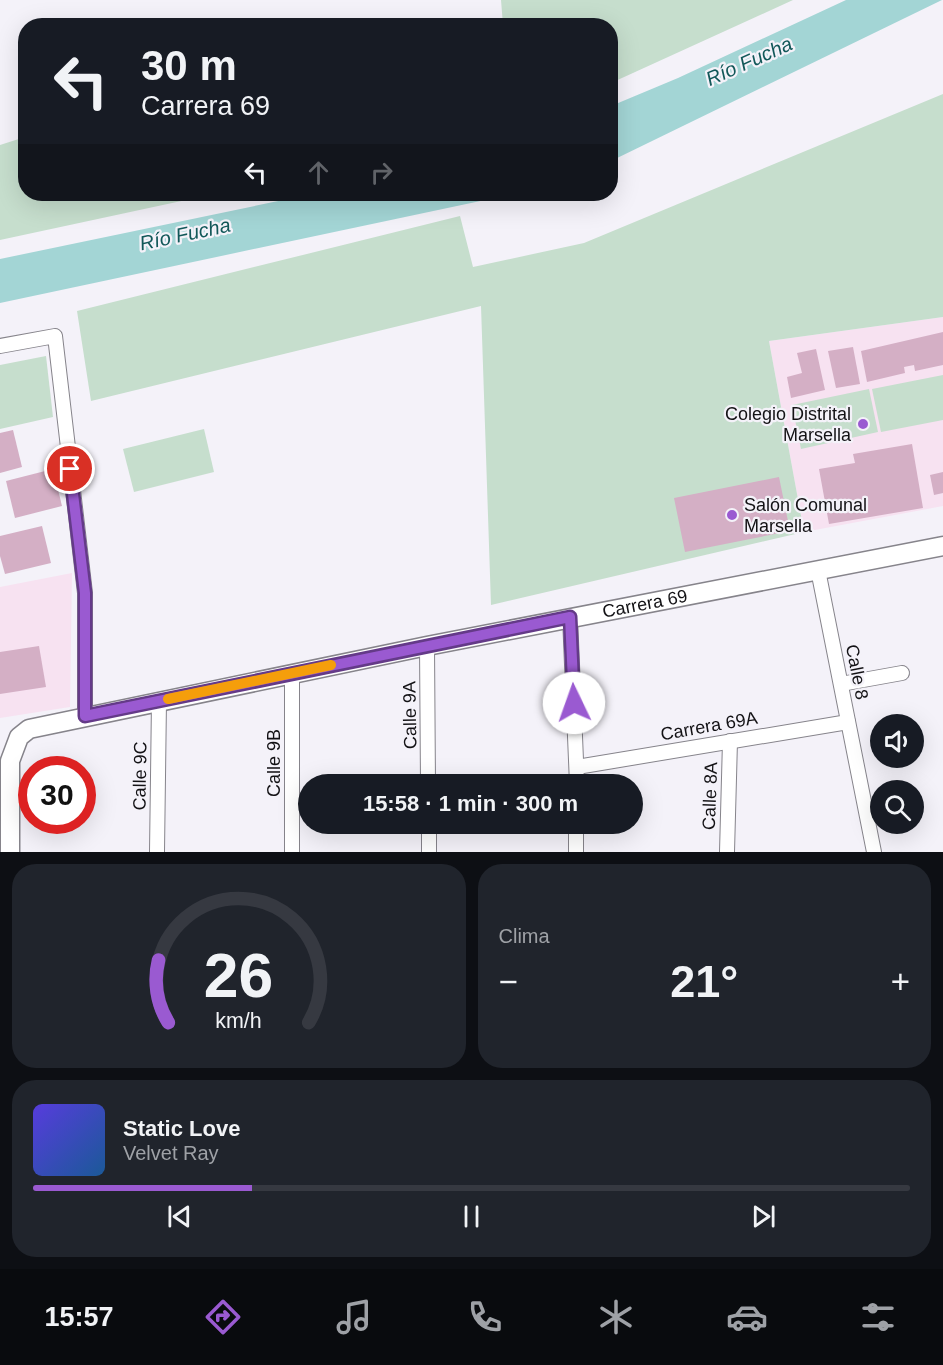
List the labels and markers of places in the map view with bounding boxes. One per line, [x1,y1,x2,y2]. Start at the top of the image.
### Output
place label: Colegio Distrital Marsella [725,404,852,445]
marker: Colegio Distrital Marsella [856,417,870,431]
pin [44,443,95,494]
place label: Salón Comunal Marsella [744,495,867,536]
marker: Salón Comunal Marsella [725,508,739,522]

